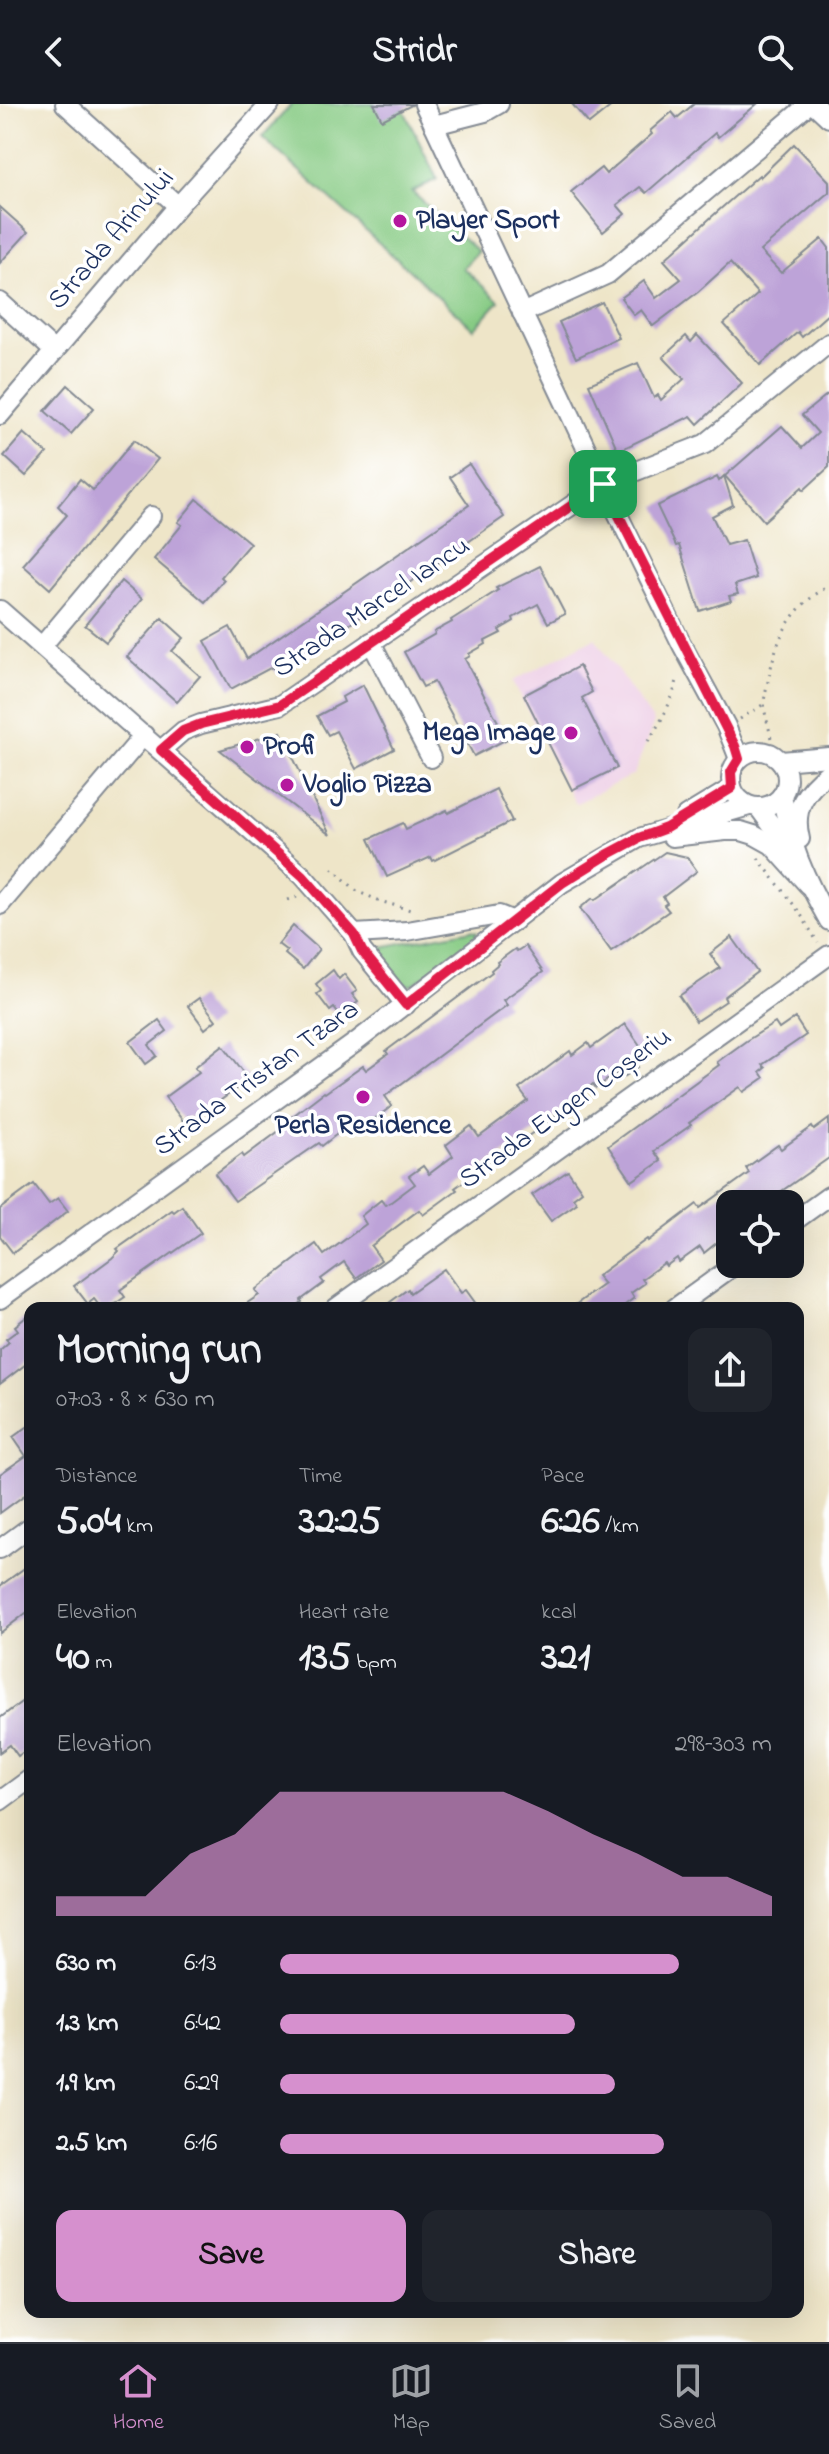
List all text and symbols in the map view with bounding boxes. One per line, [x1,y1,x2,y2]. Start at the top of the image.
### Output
text: Stridr [372,26,457,79]
icon: back [32,30,76,74]
icon: search [753,30,797,74]
street label: Strada Arinului [39,160,185,320]
place label: Player Sport [416,201,561,242]
marker: Player Sport [391,212,409,230]
pin [569,450,637,518]
icon: arrive [581,462,625,506]
street label: Strada Marcel Iancu [265,527,479,689]
place label: Mega Image [422,713,556,755]
marker: Mega Image [562,724,580,742]
place label: Profi [263,727,319,768]
marker: Profi [238,738,256,756]
place label: Voglio Pizza [302,765,432,807]
marker: Voglio Pizza [278,776,296,794]
street label: Strada Tristan Tzara [146,990,368,1168]
street label: Strada Eugen Coșeriu [451,1018,681,1200]
marker: Perla Residence [354,1088,372,1106]
place label: Perla Residence [275,1106,453,1147]
map controls [716,1190,804,1278]
button: locate [716,1190,804,1278]
text: Morning run [56,1319,262,1383]
button: share [688,1328,772,1412]
text: 07:03 · 8 × 630 m [56,1381,215,1419]
text: Distance [56,1461,137,1493]
text: Time [299,1461,342,1493]
text: Pace [541,1461,584,1493]
text: 5.04 [56,1493,121,1552]
text: 32:25 [299,1493,381,1552]
text: 6:26 [541,1493,600,1552]
text: km [121,1511,153,1543]
text: /km [600,1511,639,1543]
text: Elevation [56,1597,137,1629]
text: Heart rate [299,1597,389,1629]
text: kcal [541,1597,576,1629]
text: 40 [56,1629,90,1688]
text: 135 [299,1629,351,1688]
text: 321 [541,1629,590,1688]
text: m [90,1647,112,1679]
text: bpm [351,1647,397,1679]
text: Elevation [56,1726,152,1764]
text: 298–303 m [675,1726,772,1764]
text: 630 m [56,1945,116,1983]
text: 6:13 [184,1945,217,1983]
text: 1.3 km [56,2005,118,2043]
text: 6:42 [184,2005,221,2043]
text: 1.9 km [56,2065,115,2103]
text: 6:29 [184,2065,218,2103]
text: 2.5 km [56,2125,127,2163]
text: 6:16 [184,2125,217,2163]
button: Save [56,2210,406,2302]
button: Share [422,2210,772,2302]
tab: Home [113,2359,164,2439]
tab: Map [389,2359,433,2439]
tab: Saved [659,2359,716,2439]

